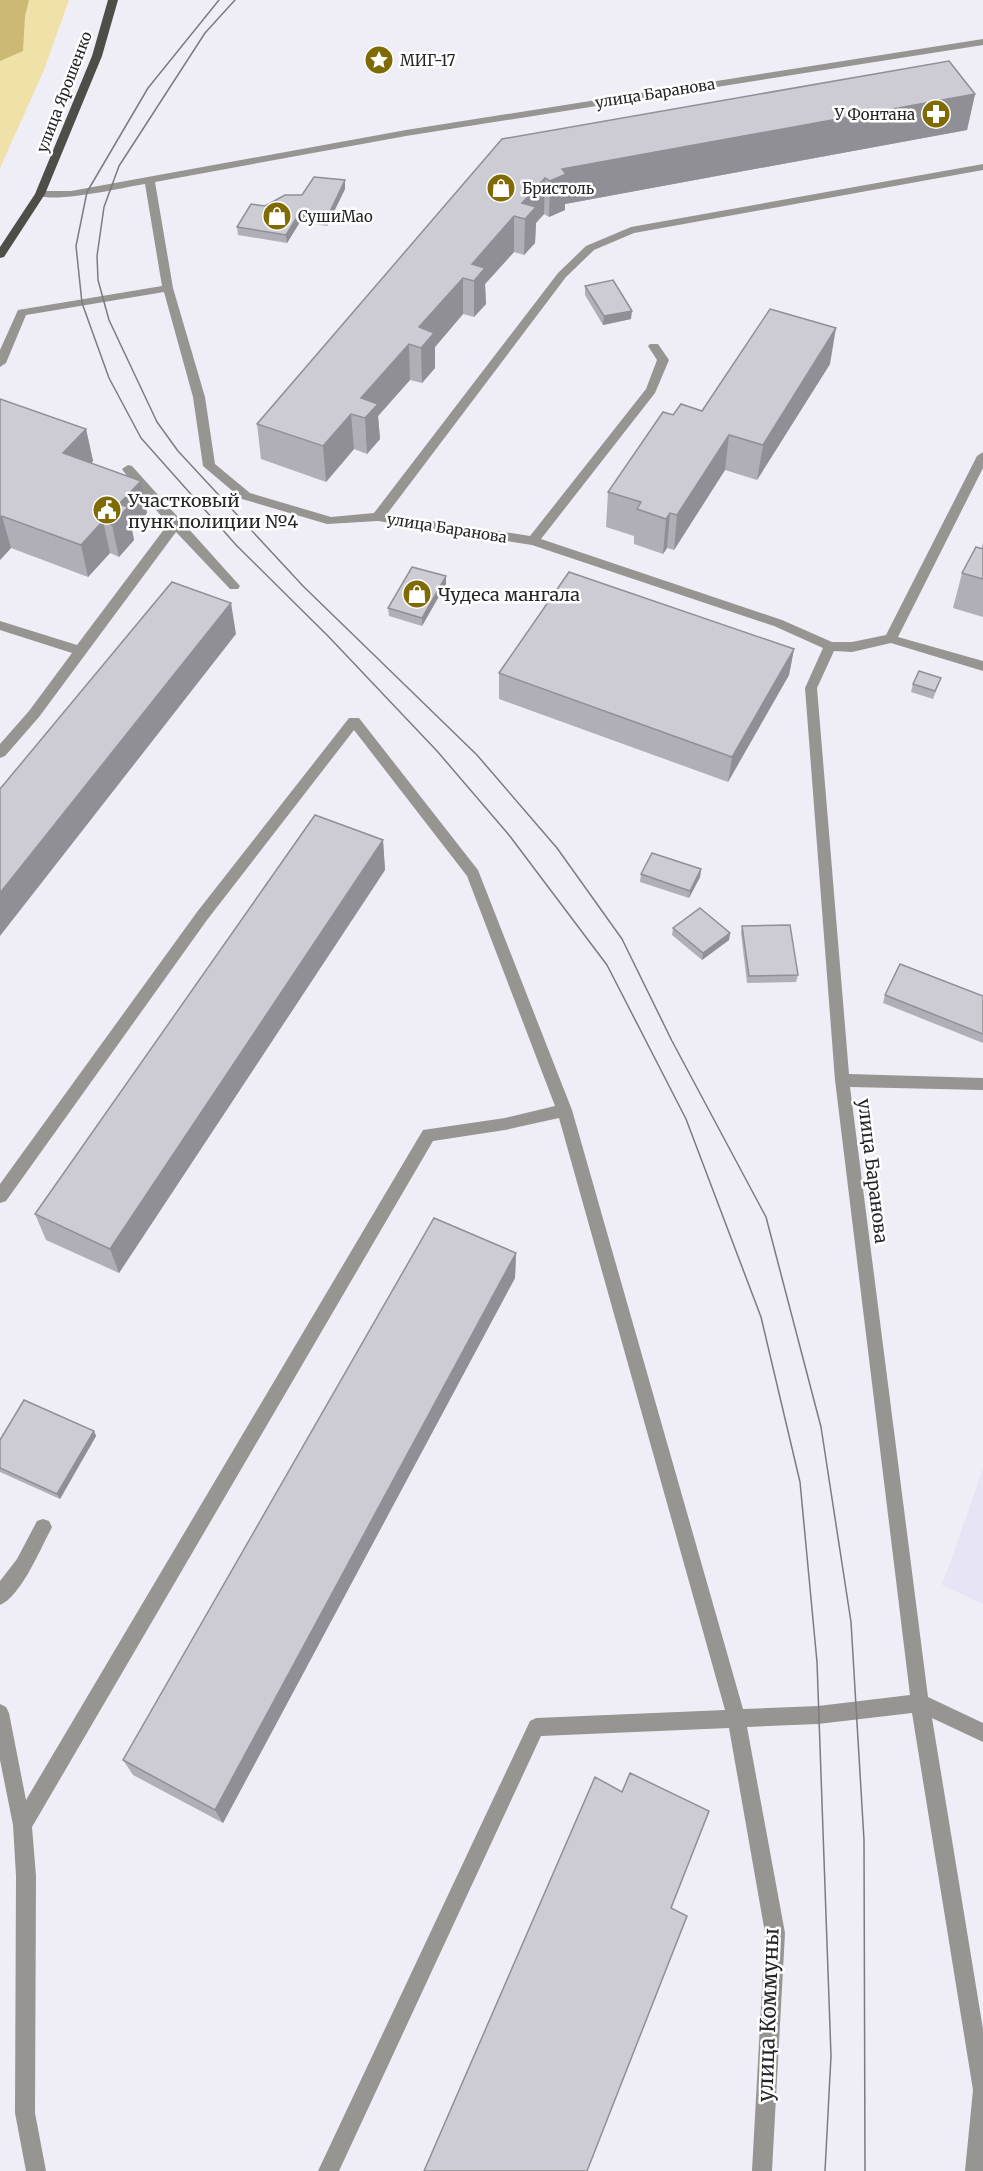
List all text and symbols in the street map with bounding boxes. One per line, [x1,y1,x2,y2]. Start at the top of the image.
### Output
street label: улица Ярошенко [32,28,96,155]
place icon: МИГ-17 [363,44,395,76]
place label: МИГ-17 [400,51,456,70]
street label: улица Баранова [594,74,716,112]
pharmacy icon: У Фонтана [920,98,952,130]
place label: У Фонтана [833,105,915,124]
shop icon: Бристоль [485,172,517,204]
place label: Бристоль [522,179,594,198]
shop icon: СушиМао [261,200,293,232]
place label: СушиМао [298,207,373,226]
place label: Участковый пунк полиции №4 [127,489,298,533]
public building icon: Участковый пунк полиции №4 [91,494,123,526]
street label: улица Баранова [386,509,508,547]
shop icon: Чудеса мангала [401,578,433,610]
place label: Чудеса мангала [438,583,580,606]
street label: улица Баранова [853,1097,893,1245]
street label: улица Коммуны [751,1928,785,2102]

